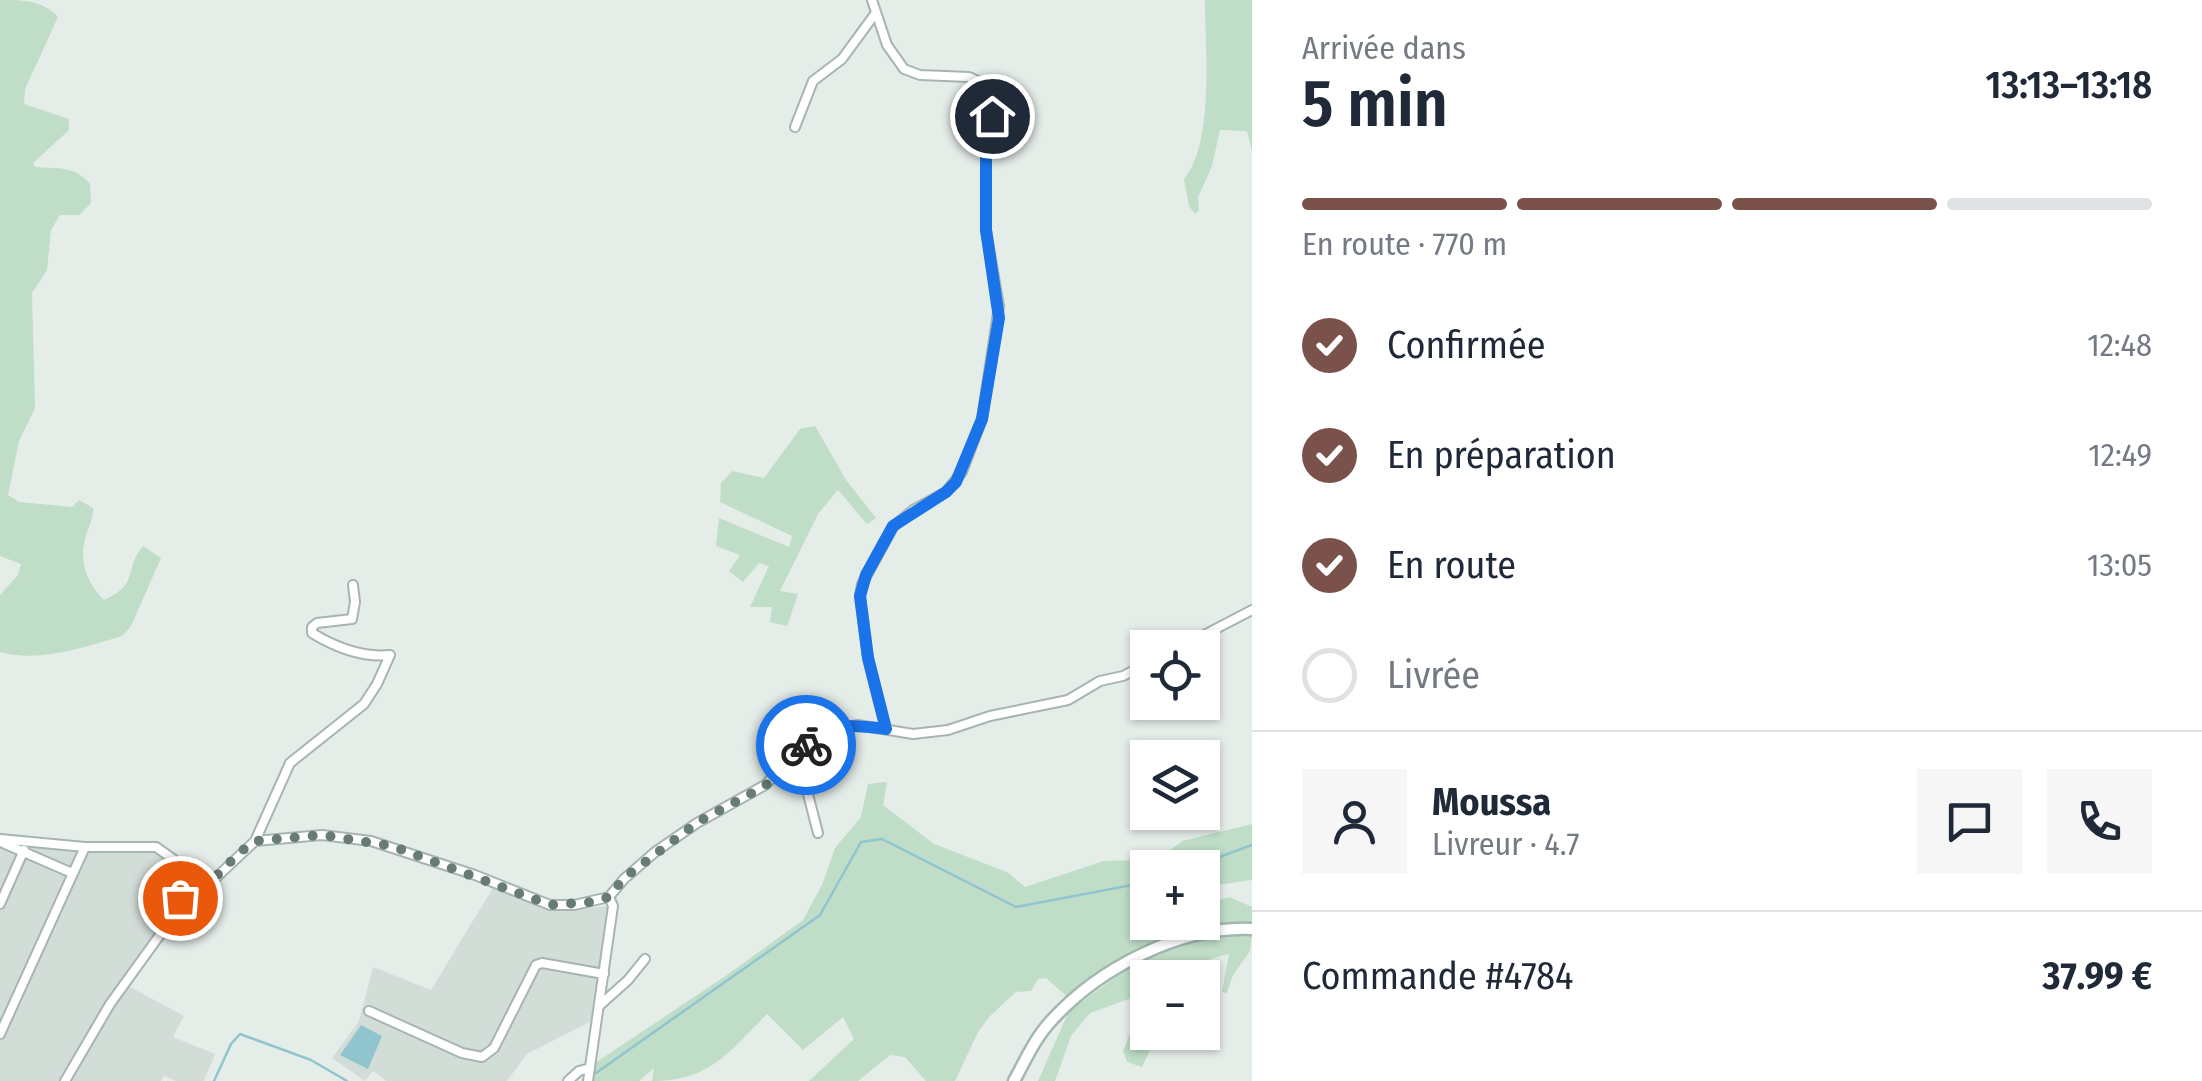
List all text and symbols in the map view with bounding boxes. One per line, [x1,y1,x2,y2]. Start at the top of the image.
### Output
text: Arrivée dans [1302,29,1466,67]
text: 13:13–13:18 [1986,62,2152,108]
text: 5 min [1302,65,1448,143]
pin [950,74,1035,159]
icon: home [965,89,1020,144]
text: En route · 770 m [1302,225,1507,263]
icon: check [1302,318,1357,373]
text: Confirmée [1387,322,1545,368]
text: 12:48 [2087,326,2152,364]
icon: check [1302,428,1357,483]
text: En préparation [1387,432,1616,478]
text: 12:49 [2088,436,2152,474]
icon: check [1302,538,1357,593]
text: En route [1387,542,1516,588]
text: 13:05 [2087,546,2152,584]
map controls [1130,630,1220,1050]
button: locate [1130,630,1220,720]
text: Livrée [1387,652,1480,698]
courier [756,695,856,795]
icon: bike [779,718,834,773]
button: layers [1130,740,1220,830]
button: person [1302,769,1407,874]
button: chat [1917,769,2022,874]
button: phone [2047,769,2152,874]
text: Moussa [1432,779,1551,825]
text: Livreur · 4.7 [1432,825,1580,863]
button: + [1130,850,1220,940]
pin [138,856,223,941]
icon: bag [153,871,208,926]
text: Commande #4784 [1302,953,1573,999]
text: 37.99 € [2043,953,2152,999]
button: − [1130,960,1220,1050]

